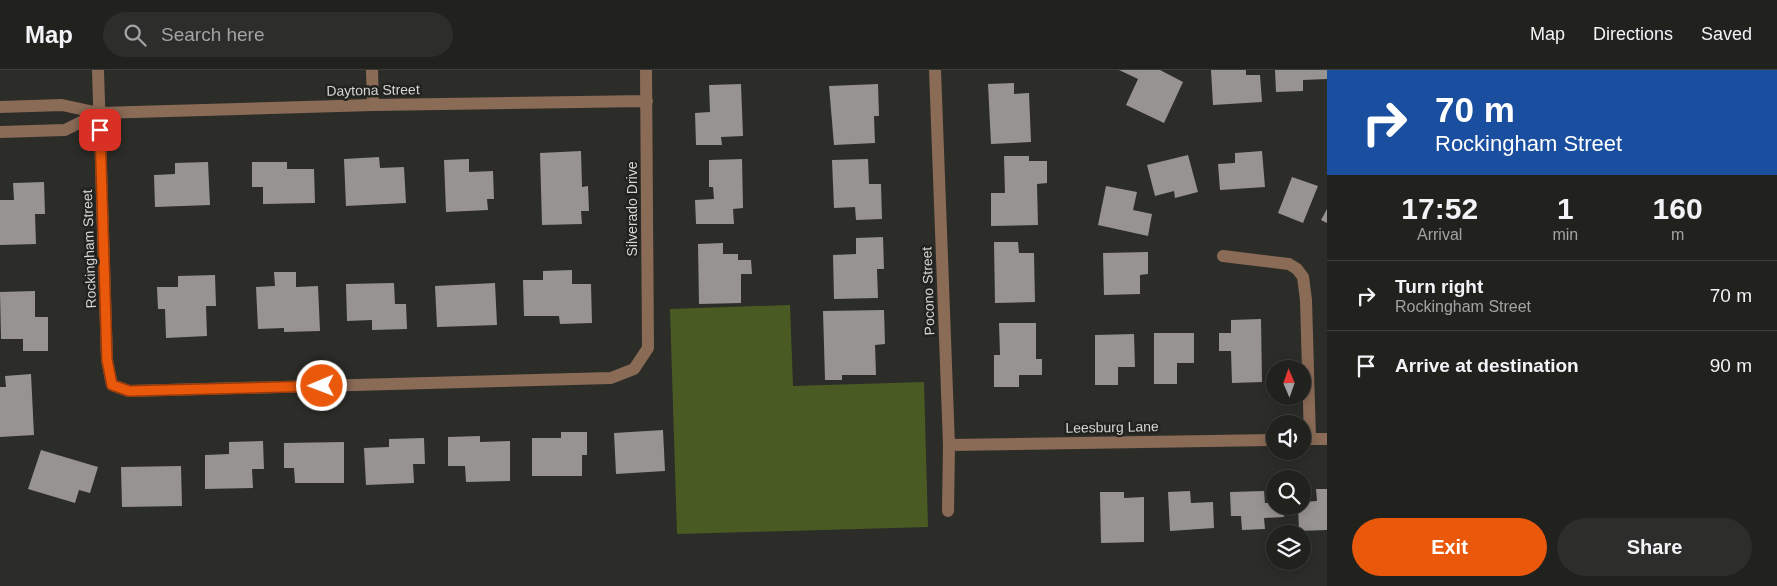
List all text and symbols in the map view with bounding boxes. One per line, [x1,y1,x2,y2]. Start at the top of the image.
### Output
search box [103,12,453,57]
text: Map [25,21,73,48]
icon: search [121,21,149,49]
text: Search here [161,24,265,45]
text: Map [1530,24,1565,44]
text: Directions [1593,24,1673,44]
text: Saved [1701,24,1752,44]
street label: Daytona Street [326,81,420,99]
icon: right [1352,90,1417,155]
text: 70 m [1435,90,1515,129]
pin [79,109,121,151]
icon: arrive [86,116,114,144]
text: Rockingham Street [1435,131,1622,156]
street label: Silverado Drive [624,161,640,256]
street label: Rockingham Street [79,189,99,309]
text: 17:52 [1401,192,1478,225]
text: 1 [1557,192,1574,225]
text: 160 [1653,192,1703,225]
text: Arrival [1417,226,1462,243]
text: min [1552,226,1578,243]
text: m [1671,226,1684,243]
street label: Pocono Street [918,246,938,336]
text: Turn right [1395,276,1483,297]
icon: right [1352,282,1380,310]
text: 70 m [1710,285,1752,306]
text: Rockingham Street [1395,298,1531,315]
icon: arrive [1352,352,1380,380]
text: Arrive at destination [1395,355,1579,376]
text: 90 m [1710,355,1752,376]
position arrow [295,359,347,411]
north arrow [1266,360,1311,405]
map controls [1266,360,1311,570]
button: sound [1266,415,1311,460]
street label: Leesburg Lane [1065,418,1159,436]
button: search [1266,470,1311,515]
button: Exit [1352,518,1547,576]
button: Share [1557,518,1752,576]
button: layers [1266,525,1311,570]

